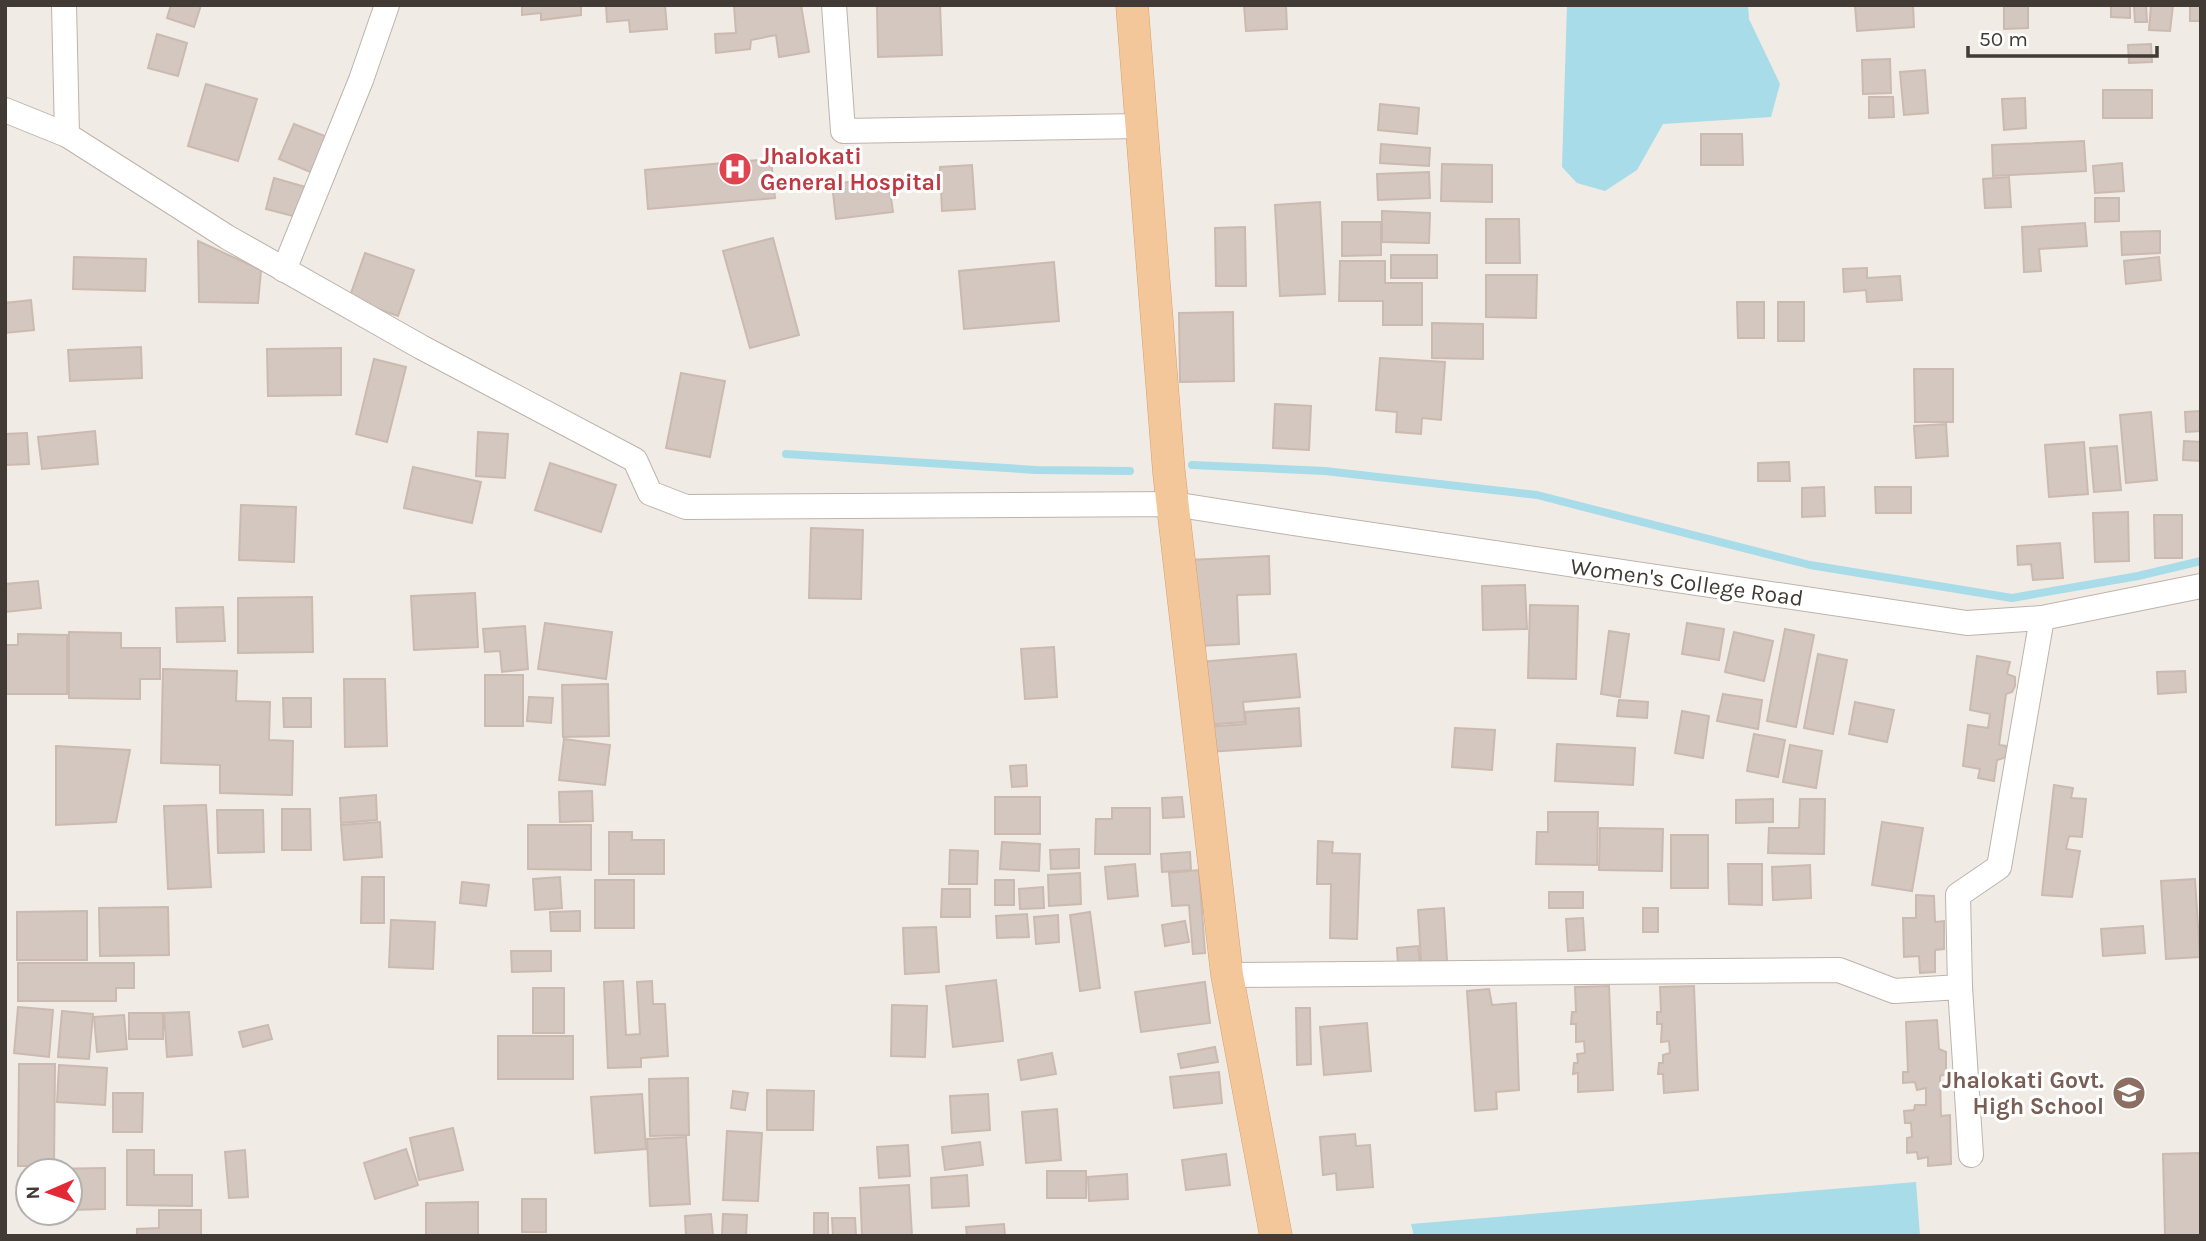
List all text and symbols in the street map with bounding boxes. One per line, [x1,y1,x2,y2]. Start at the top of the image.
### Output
scale bar [1968,14,2157,58]
text: 50 m [1979,27,2028,51]
place label: Jhalokati General Hospital [760,143,942,196]
hospital icon: Jhalokati General Hospital [716,150,754,188]
street label: Women's College Road [1569,553,1805,612]
place label: Jhalokati Govt. High School [1942,1067,2104,1120]
school or university icon: Jhalokati Govt. High School [2110,1074,2148,1112]
north arrow [14,1157,84,1227]
text: N [22,1185,44,1200]

